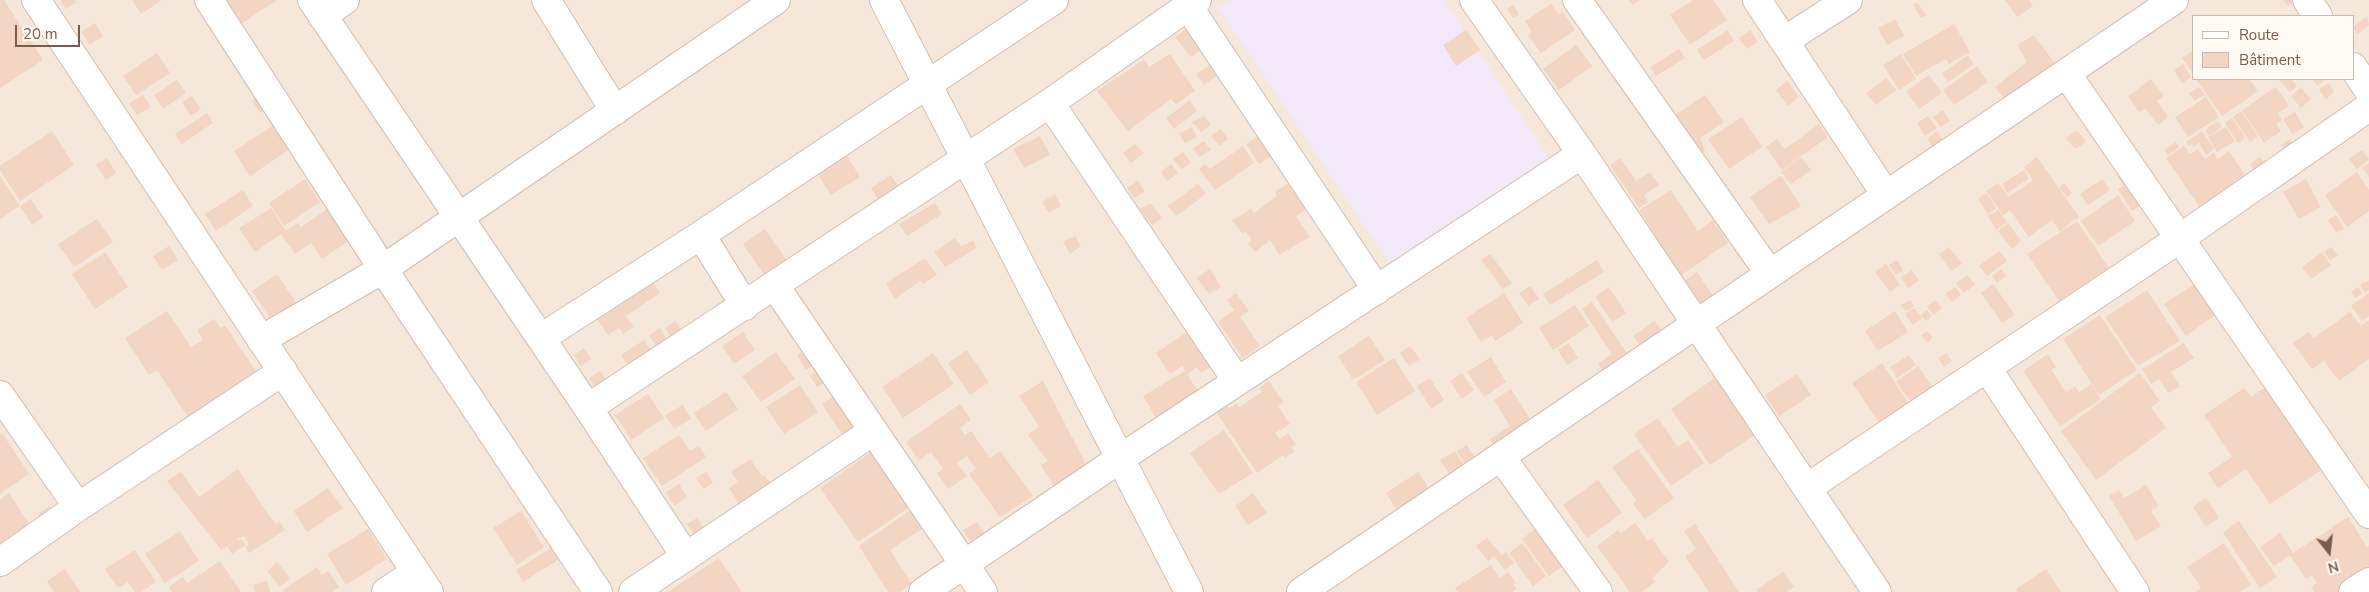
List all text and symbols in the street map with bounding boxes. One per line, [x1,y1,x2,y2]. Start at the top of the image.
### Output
scale bar [18,15,82,47]
legend [2192,15,2354,80]
text: 20 m [23,24,58,44]
text: Route [2239,25,2279,45]
text: Bâtiment [2239,50,2300,70]
north arrow [2304,527,2354,577]
text: N [2326,556,2341,577]

